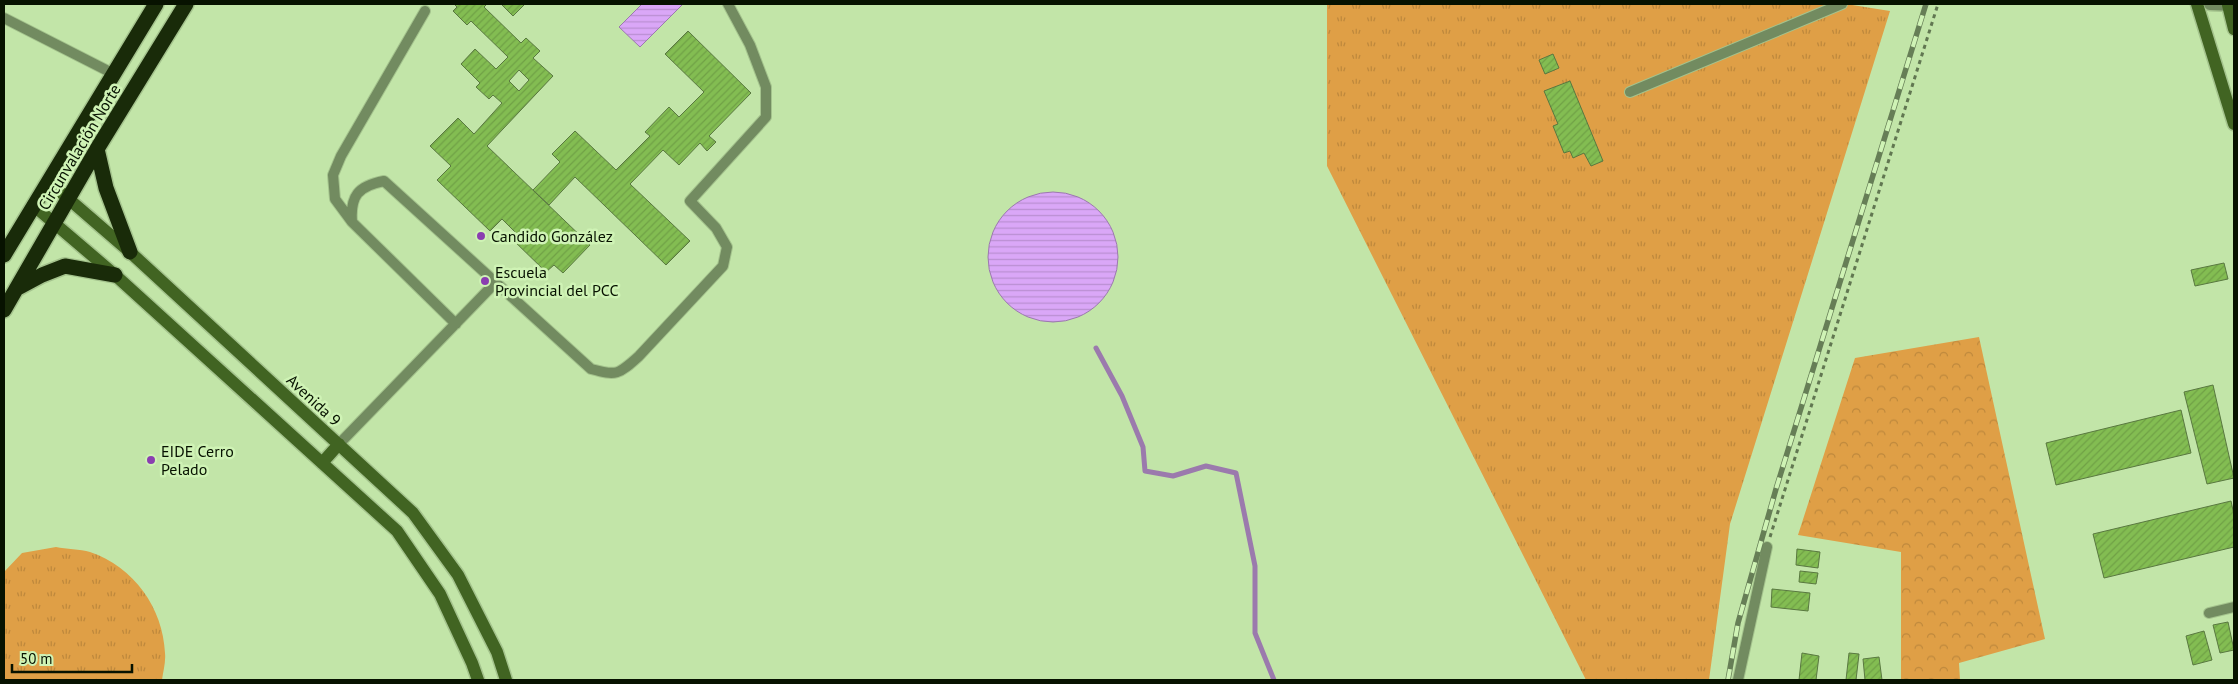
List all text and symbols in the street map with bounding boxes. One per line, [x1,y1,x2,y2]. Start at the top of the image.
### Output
street label: Circunvalación Norte [33,80,125,214]
place label: Candido González [491,226,613,246]
marker: Candido González [475,230,487,242]
place label: Escuela Provincial del PCC [495,262,619,300]
marker: Escuela Provincial del PCC [479,275,491,287]
street label: Avenida 9 [283,370,345,430]
place label: EIDE Cerro Pelado [161,441,234,479]
marker: EIDE Cerro Pelado [145,454,157,466]
scale bar [12,642,132,674]
text: 50 m [20,649,53,668]

